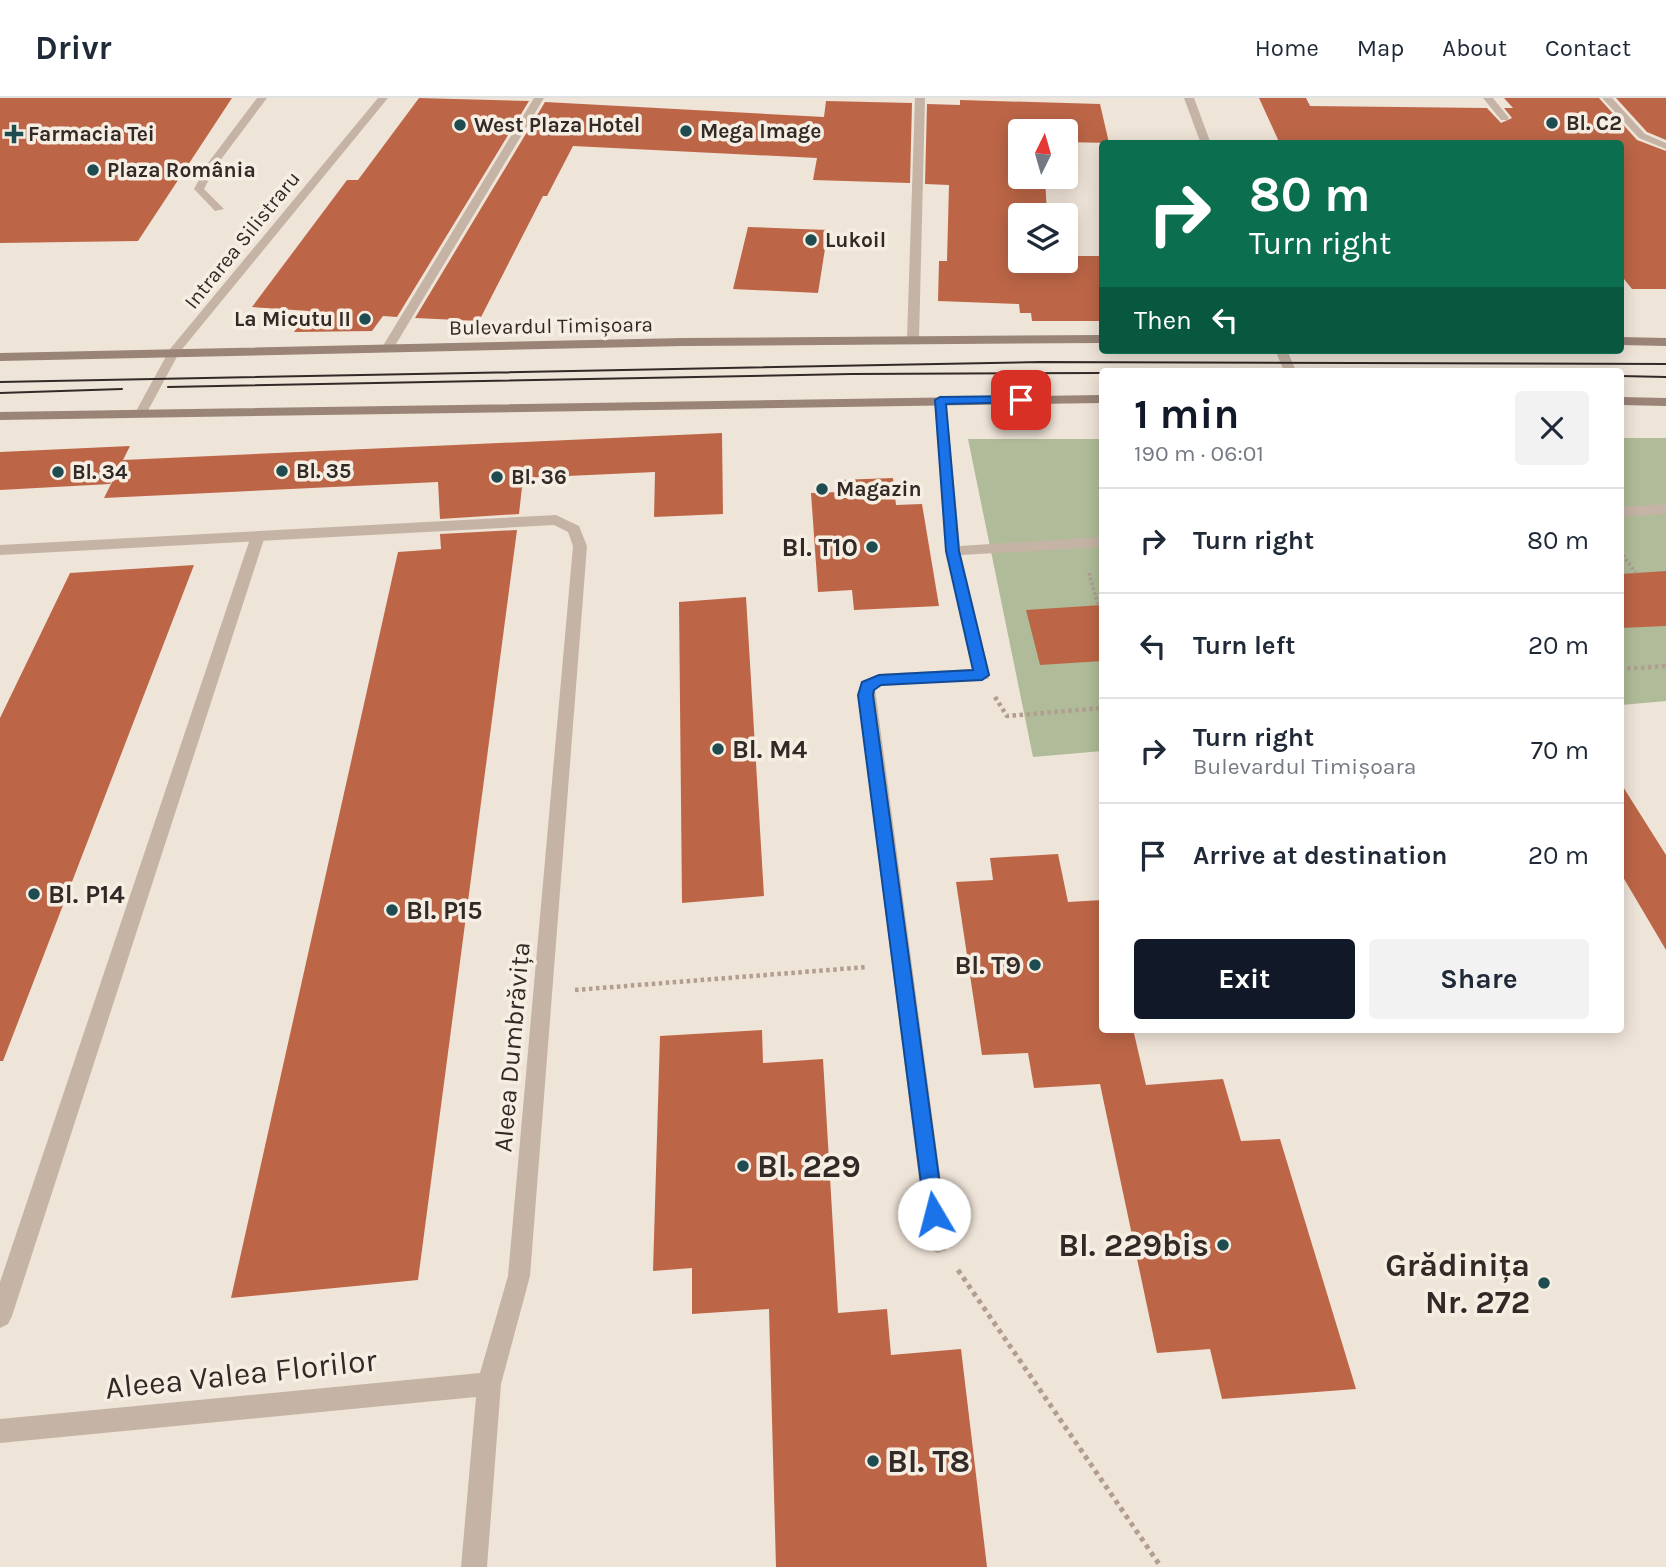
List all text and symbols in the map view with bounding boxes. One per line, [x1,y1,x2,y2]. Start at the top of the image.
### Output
text: Drivr [35,29,112,67]
text: Home [1255,34,1319,62]
text: Map [1357,34,1404,62]
text: About [1442,34,1507,62]
text: Contact [1545,34,1631,62]
place label: Bl. C2 [1566,111,1622,135]
place label: West Plaza Hotel [474,113,640,137]
marker: Bl. C2 [1544,115,1560,131]
marker: West Plaza Hotel [452,117,468,133]
place label: Mega Image [700,119,821,143]
north arrow [1008,119,1078,189]
map controls [1008,119,1078,273]
place label: Farmacia Tei [28,122,155,146]
marker: Mega Image [678,123,694,139]
marker: Farmacia Tei [6,126,22,142]
place label: Plaza România [107,158,256,182]
marker: Plaza România [85,162,101,178]
street label: Intrarea Silistraru [179,166,305,314]
text: 80 m [1249,166,1371,223]
icon: right [1134,168,1225,259]
button: layers [1008,203,1078,273]
text: Turn right [1249,225,1391,262]
place label: Lukoil [825,228,886,252]
marker: Lukoil [803,232,819,248]
icon: left [1206,301,1244,339]
text: Then [1134,305,1192,336]
place label: La Micutu II [234,307,351,331]
marker: La Micutu II [357,311,373,327]
street label: Bulevardul Timișoara [449,312,653,340]
pin [991,370,1051,430]
icon: arrive [1002,381,1040,419]
text: 1 min [1134,389,1239,439]
button: close [1515,391,1589,465]
text: 190 m · 06:01 [1134,440,1264,467]
place label: Bl. 35 [296,459,351,483]
place label: Bl. 34 [72,460,128,484]
marker: Bl. 35 [274,463,290,479]
marker: Bl. 34 [50,464,66,480]
place label: Bl. 36 [511,465,567,489]
marker: Bl. 36 [489,469,505,485]
place label: Magazin [836,477,922,501]
marker: Magazin [814,481,830,497]
icon: right [1134,522,1172,560]
text: Turn right [1193,525,1314,556]
text: 80 m [1527,525,1589,556]
place label: Bl. T10 [782,532,858,563]
marker: Bl. T10 [864,539,880,555]
icon: left [1134,627,1172,665]
text: Turn left [1193,630,1295,661]
text: 20 m [1528,630,1589,661]
text: Turn right [1193,722,1314,753]
icon: right [1134,732,1172,770]
place label: Bl. M4 [732,734,808,765]
text: 70 m [1531,735,1589,766]
marker: Bl. M4 [710,741,726,757]
text: Bulevardul Timișoara [1193,753,1417,780]
icon: arrive [1134,837,1172,875]
text: Arrive at destination [1193,840,1447,871]
text: 20 m [1528,840,1589,871]
place label: Bl. P14 [48,879,125,910]
marker: Bl. P14 [26,886,42,902]
place label: Bl. P15 [406,895,482,926]
marker: Bl. P15 [384,902,400,918]
button: Exit [1134,939,1355,1019]
button: Share [1369,939,1589,1019]
street label: Aleea Dumbrăvița [487,941,537,1153]
place label: Bl. T9 [954,950,1021,981]
marker: Bl. T9 [1027,957,1043,973]
place label: Bl. 229 [757,1148,861,1185]
marker: Bl. 229 [735,1158,751,1174]
position arrow [897,1177,971,1251]
place label: Bl. 229bis [1058,1227,1209,1264]
marker: Bl. 229bis [1215,1237,1231,1253]
place label: Grădinița Nr. 272 [1385,1247,1530,1321]
marker: Grădinița Nr. 272 [1536,1275,1552,1291]
street label: Aleea Valea Florilor [103,1341,379,1407]
place label: Bl. T8 [887,1443,970,1480]
marker: Bl. T8 [865,1453,881,1469]

